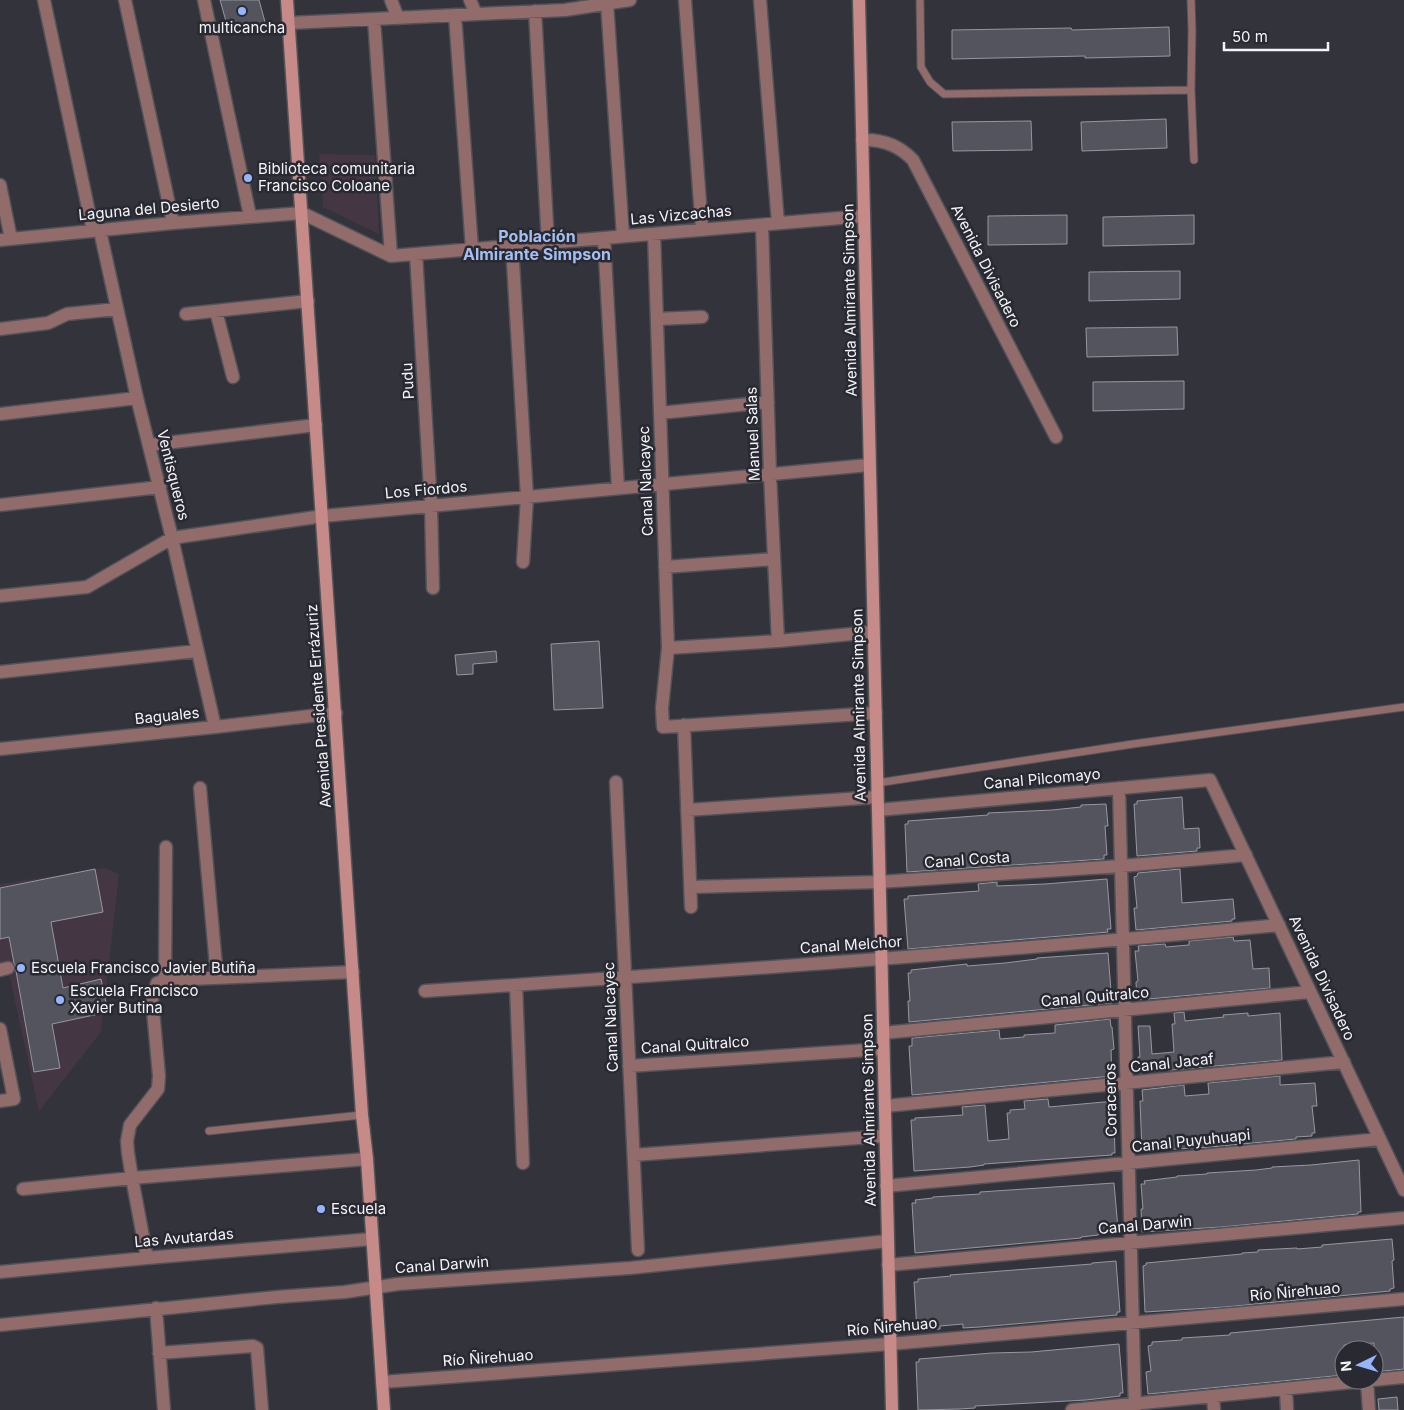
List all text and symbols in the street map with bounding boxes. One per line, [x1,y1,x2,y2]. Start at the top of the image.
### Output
marker: multicancha [236,5,248,17]
place label: multicancha [199,18,285,37]
scale bar [1224,20,1328,52]
text: 50 m [1232,27,1268,46]
place label: Biblioteca comunitaria Francisco Coloane [258,159,415,195]
marker: Biblioteca comunitaria Francisco Coloane [242,172,254,184]
street label: Laguna del Desierto [78,193,220,224]
street label: Las Vizcachas [629,201,733,228]
street label: Avenida Divisadero [947,201,1026,331]
street label: Avenida Almirante Simpson [838,203,861,397]
district label: Población Almirante Simpson [463,226,611,264]
street label: Pudu [397,362,418,400]
street label: Manuel Salas [741,386,764,481]
street label: Canal Nalcayec [634,426,657,536]
street label: Ventisqueros [153,428,194,522]
street label: Los Fiordos [384,476,468,503]
street label: Avenida Presidente Errázuriz [302,603,335,809]
street label: Avenida Almirante Simpson [847,608,870,802]
street label: Baguales [134,703,200,728]
street label: Canal Pilcomayo [983,764,1101,793]
street label: Canal Costa [924,847,1010,872]
street label: Avenida Divisadero [1285,912,1360,1043]
street label: Canal Melchor [799,931,903,958]
place label: Escuela Francisco Javier Butiña [31,958,256,977]
marker: Escuela Francisco Javier Butiña [15,962,27,974]
street label: Canal Nalcayec [599,962,622,1072]
place label: Escuela Francisco Xavier Butina [70,981,198,1017]
street label: Canal Quitralco [1040,982,1150,1011]
marker: Escuela Francisco Xavier Butina [54,994,66,1006]
street label: Avenida Almirante Simpson [857,1013,880,1207]
street label: Canal Quitralco [640,1031,750,1058]
street label: Canal Jacaf [1129,1049,1215,1076]
street label: Coraceros [1100,1063,1121,1137]
street label: Canal Puyuhuapi [1131,1125,1251,1156]
place label: Escuela [331,1199,386,1218]
marker: Escuela [315,1203,327,1215]
street label: Canal Darwin [1097,1211,1193,1238]
street label: Las Avutardas [133,1224,235,1251]
street label: Canal Darwin [394,1252,490,1277]
street label: Río Ñirehuao [1249,1278,1341,1305]
street label: Río Ñirehuao [846,1313,938,1340]
north arrow [1334,1340,1384,1390]
street label: Río Ñirehuao [442,1345,534,1370]
text: N [1337,1360,1354,1372]

